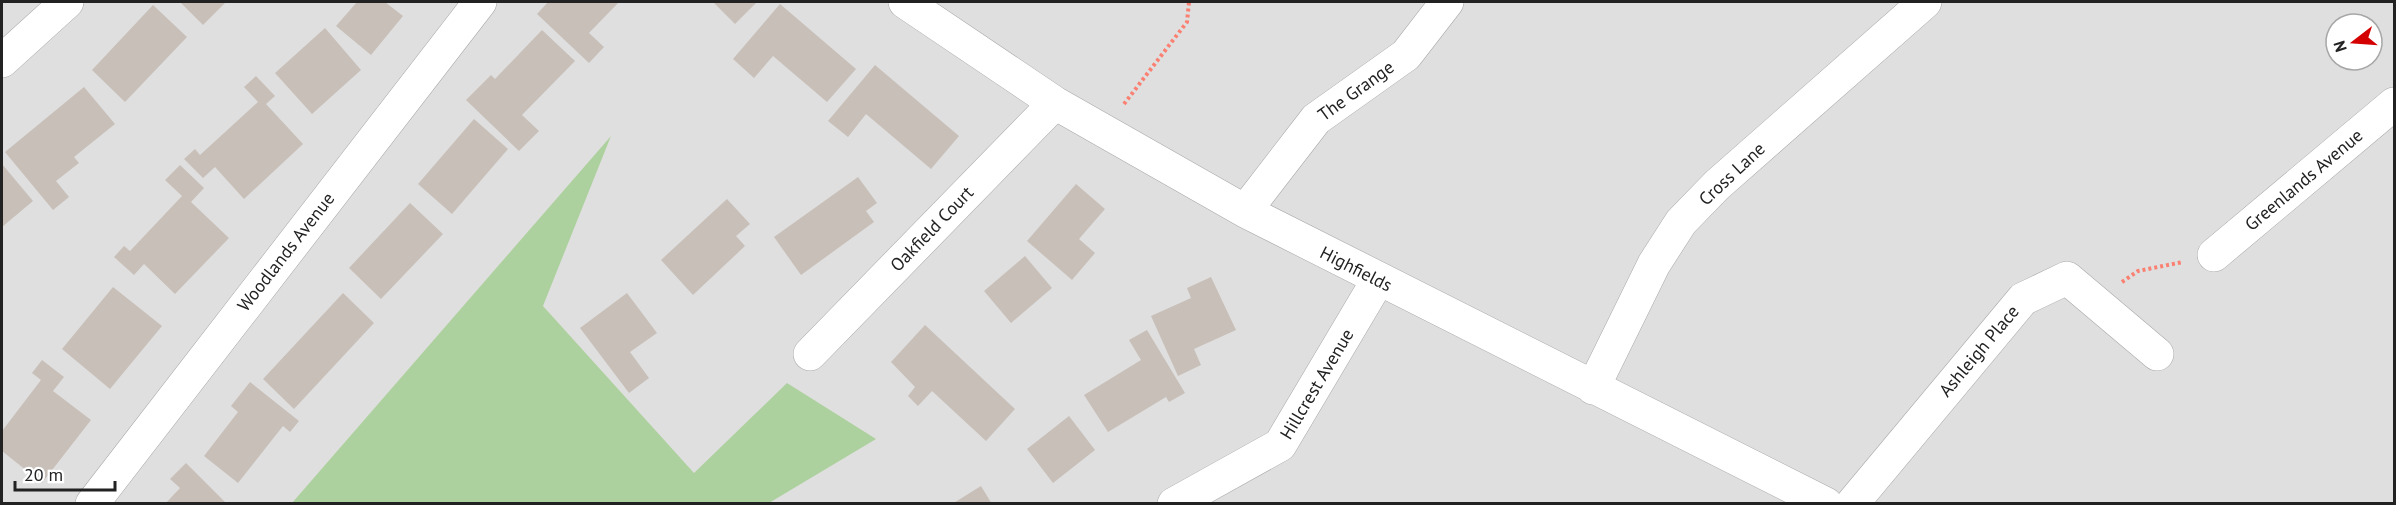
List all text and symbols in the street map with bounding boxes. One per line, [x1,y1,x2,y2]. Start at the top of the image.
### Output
north arrow [2324,12,2384,72]
text: N [2329,38,2351,54]
street label: The Grange [1313,55,1398,126]
street label: Greenlands Avenue [2240,124,2367,236]
street label: Cross Lane [1694,137,1770,210]
street label: Oakfield Court [885,181,978,276]
street label: Woodlands Avenue [232,188,339,316]
street label: Highfields [1316,241,1396,296]
street label: Ashleigh Place [1934,300,2024,401]
street label: Hillcrest Avenue [1275,324,1359,443]
scale bar [15,454,116,492]
text: 20 m [24,463,63,486]

